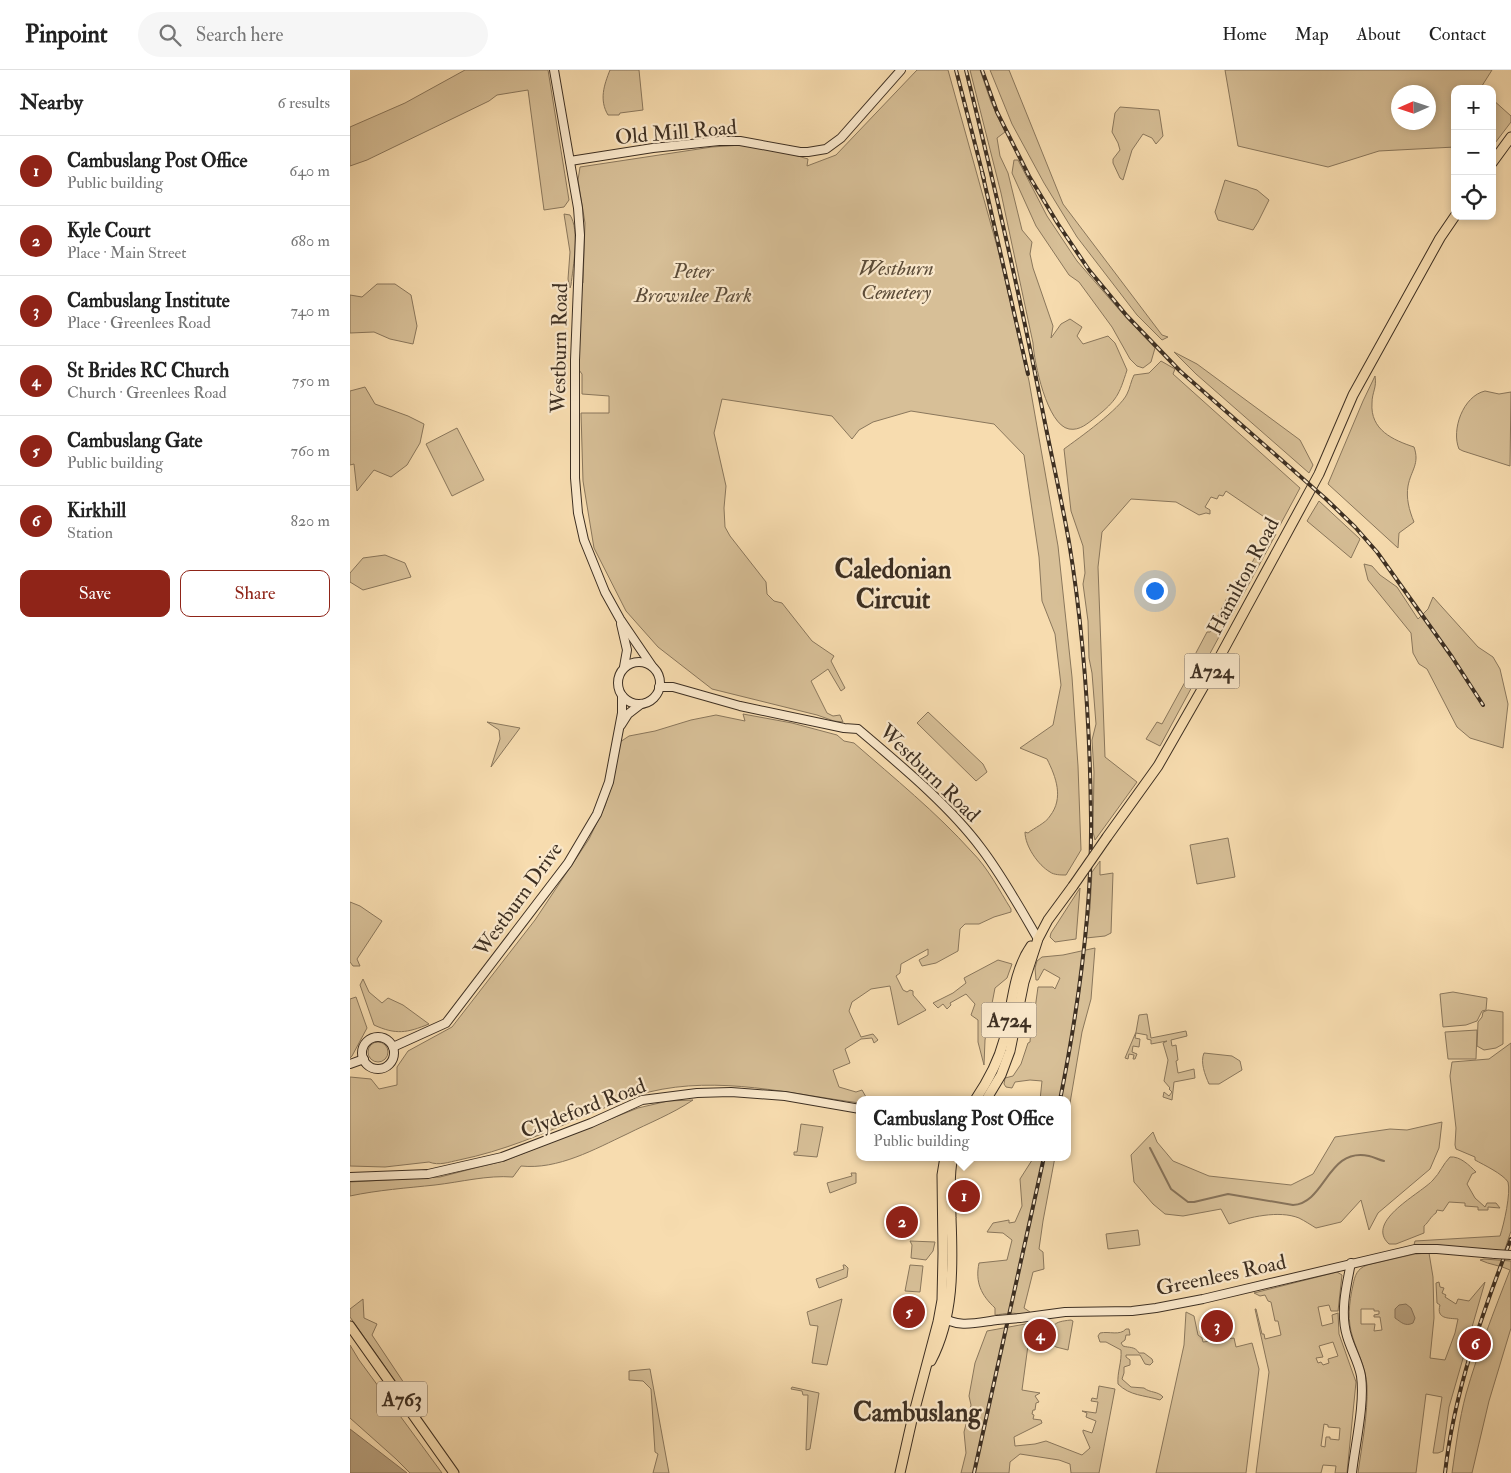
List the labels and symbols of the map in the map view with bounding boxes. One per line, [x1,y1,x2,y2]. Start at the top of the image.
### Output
north arrow [1391,85,1436,130]
street label: Old Mill Road [614,114,739,151]
park label: Westburn Cemetery [858,255,934,306]
park label: Peter Brownlee Park [633,258,752,309]
street label: Westburn Road [545,282,574,414]
street label: Hamilton Road [1201,512,1286,640]
district label: Caledonian Circuit [835,554,952,616]
your location [1142,578,1168,604]
road number: A724 [1184,654,1240,688]
street label: Westburn Road [873,718,986,829]
street label: Westburn Drive [467,837,569,962]
road number: A724 [982,1002,1036,1038]
street label: Clydeford Road [517,1072,650,1145]
pin: 1 [948,1177,980,1215]
pin: 2 [886,1203,918,1241]
street label: Greenlees Road [1154,1248,1289,1302]
pin: 5 [893,1293,925,1331]
pin: 3 [1201,1307,1233,1345]
pin: 4 [1024,1316,1056,1354]
pin: 6 [1459,1325,1491,1363]
road number: A763 [377,1382,427,1416]
district label: Cambuslang [853,1397,982,1430]

